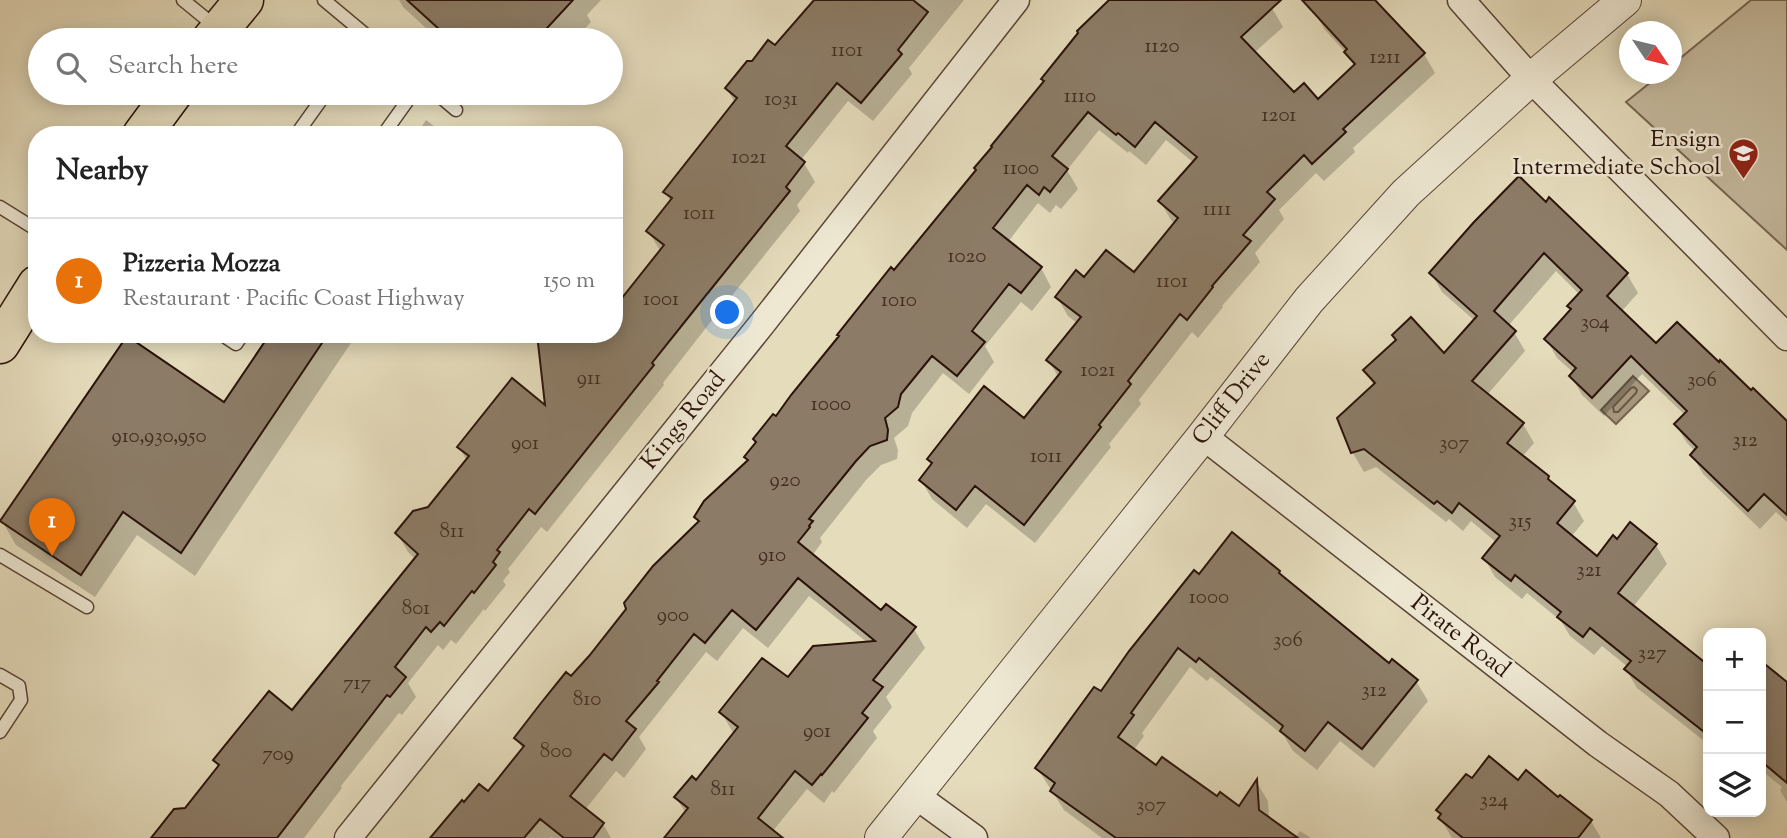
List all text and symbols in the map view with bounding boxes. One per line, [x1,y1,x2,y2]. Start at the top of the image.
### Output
north arrow [1619,21,1682,84]
search box [28,28,623,105]
house number: 1120 [1144,32,1180,62]
house number: 1101 [831,36,863,66]
house number: 1211 [1369,43,1401,73]
icon: search [52,48,90,86]
text: Search here [108,48,238,85]
house number: 1110 [1064,82,1096,112]
house number: 1031 [764,85,798,115]
house number: 1201 [1261,101,1297,131]
place label: Ensign Intermediate School [1513,123,1721,185]
school or university icon: Ensign Intermediate School [1727,137,1761,181]
house number: 1021 [732,143,766,173]
text: Nearby [56,150,148,193]
house number: 1100 [1003,154,1039,184]
house number: 1111 [1203,195,1231,225]
house number: 1011 [683,199,715,229]
house number: 1020 [948,242,986,272]
text: Pizzeria Mozza [123,246,280,283]
text: 1 [75,265,83,298]
text: 150 m [543,265,595,298]
house number: 1101 [1156,267,1188,297]
text: Restaurant · Pacific Coast Highway [123,283,465,316]
house number: 1001 [643,285,679,315]
house number: 1010 [881,286,917,316]
your location [710,295,744,329]
house number: 304 [1581,308,1609,338]
street label: Cliff Drive [1185,345,1279,453]
house number: 1021 [1081,356,1115,386]
house number: 911 [577,364,601,394]
street label: Kings Road [634,364,735,478]
house number: 306 [1687,366,1717,396]
house number: 1000 [811,390,851,420]
house number: 910,930,950 [111,422,207,452]
house number: 312 [1732,426,1758,456]
house number: 901 [511,429,539,459]
house number: 307 [1439,429,1469,459]
house number: 1011 [1030,442,1062,472]
house number: 920 [769,466,801,496]
pin: 1 [29,498,75,556]
house number: 315 [1509,507,1531,537]
house number: 811 [440,517,464,547]
house number: 910 [758,541,786,571]
house number: 321 [1576,556,1602,586]
house number: 1000 [1189,583,1229,613]
street label: Pirate Road [1403,587,1517,687]
house number: 801 [402,594,430,624]
house number: 900 [657,601,689,631]
house number: 306 [1273,626,1303,656]
map controls [1703,628,1766,817]
button: + [1703,628,1766,691]
house number: 327 [1638,639,1667,669]
house number: 717 [343,669,372,699]
house number: 312 [1361,676,1387,706]
house number: 810 [573,685,601,715]
button: − [1703,691,1766,754]
house number: 901 [803,717,831,747]
house number: 800 [540,737,572,767]
house number: 709 [262,740,294,770]
button: layers [1703,754,1766,817]
house number: 811 [711,775,735,805]
house number: 324 [1480,786,1508,816]
house number: 307 [1136,791,1166,821]

